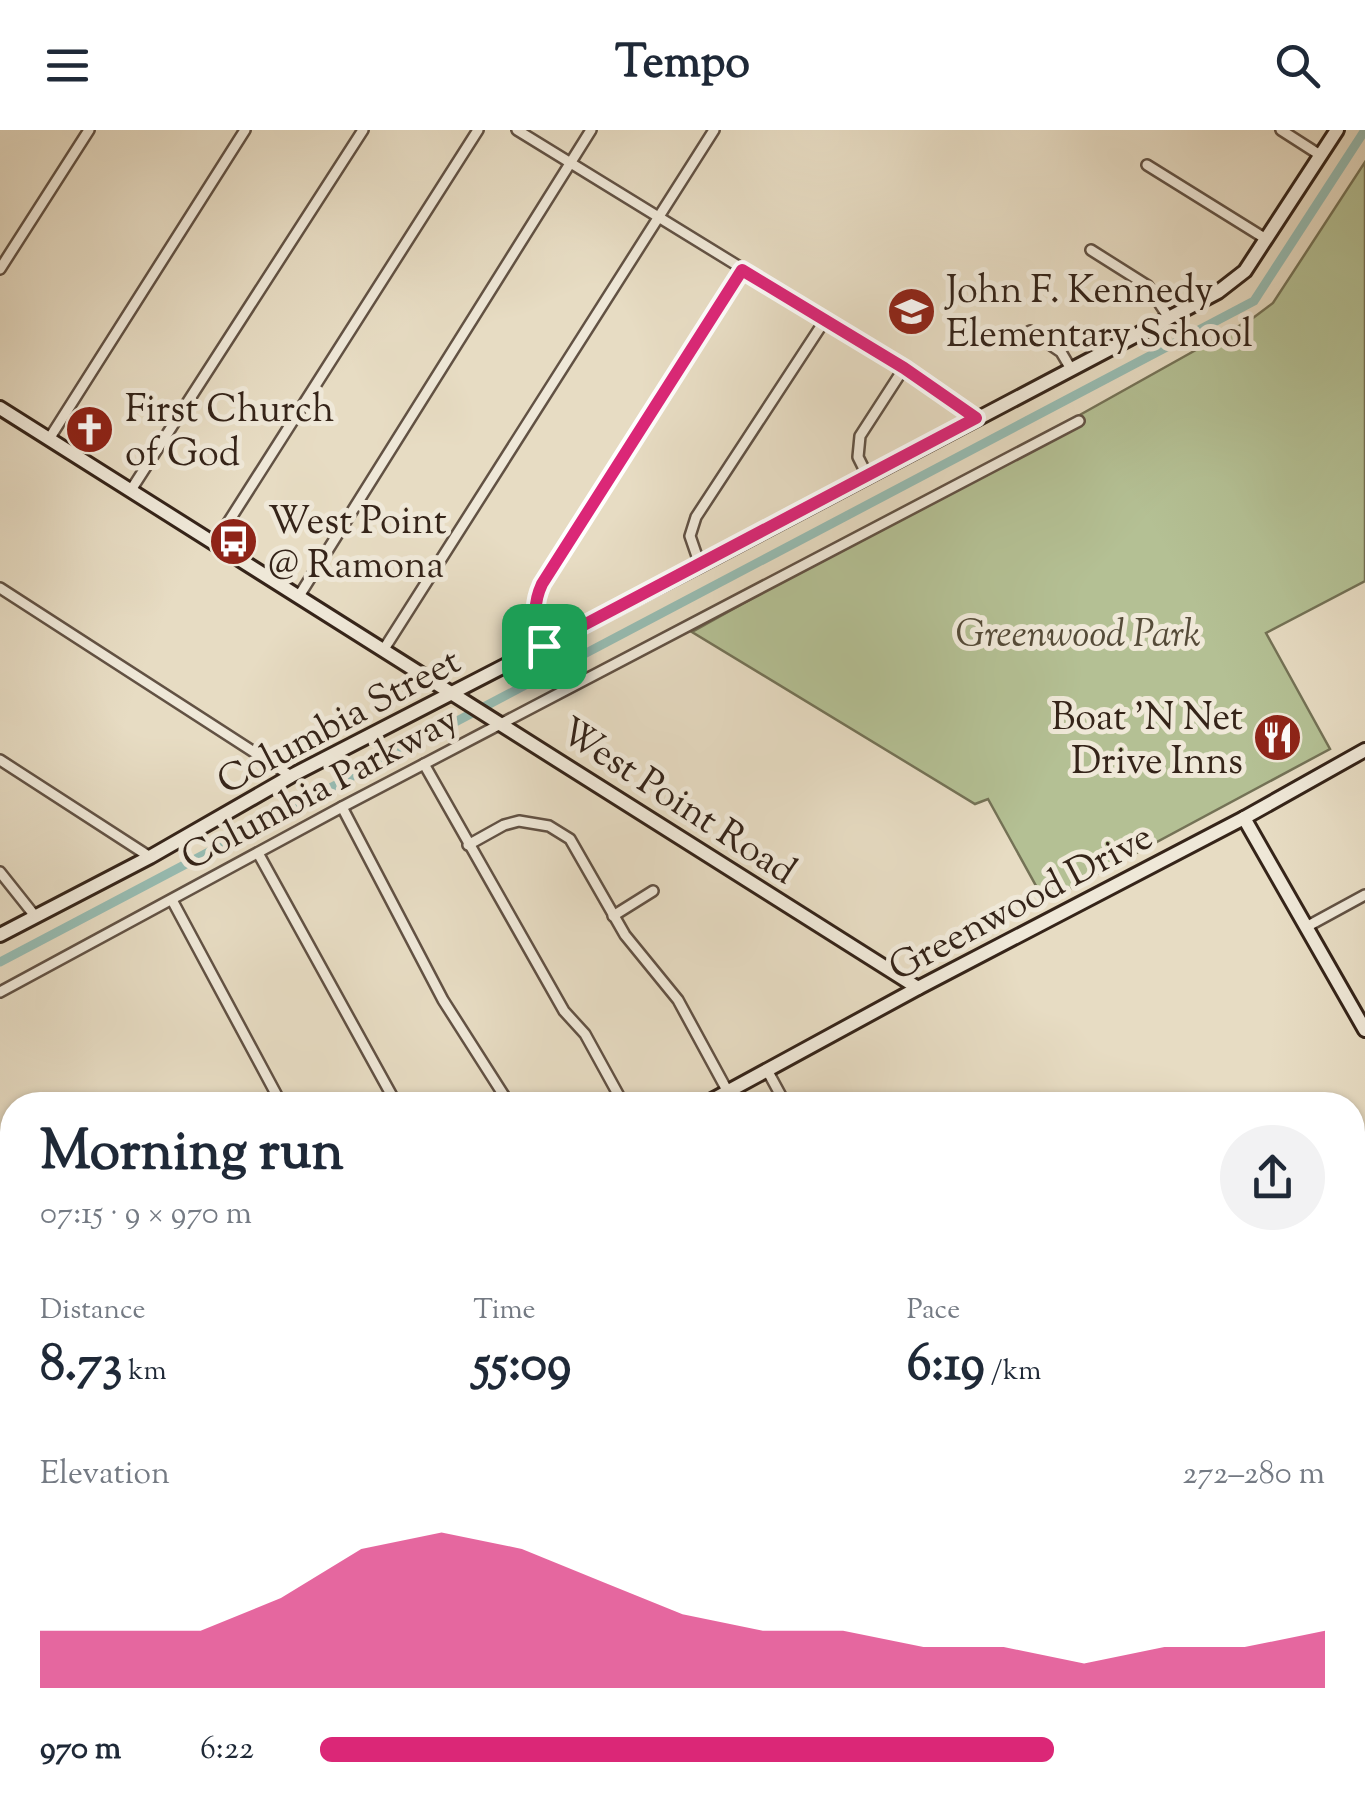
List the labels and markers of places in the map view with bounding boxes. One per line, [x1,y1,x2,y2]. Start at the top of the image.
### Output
place label: John F. Kennedy Elementary School [944,266,1253,364]
school or university icon: John F. Kennedy Elementary School [885,285,937,337]
place label: First Church of God [125,385,334,483]
church icon: First Church of God [64,404,116,456]
place label: West Point @ Ramona [268,497,447,595]
bus stop icon: West Point @ Ramona [207,516,259,568]
pin [502,604,587,689]
place label: Boat 'N Net Drive Inns [1051,693,1243,791]
restaurant icon: Boat 'N Net Drive Inns [1252,712,1304,764]

